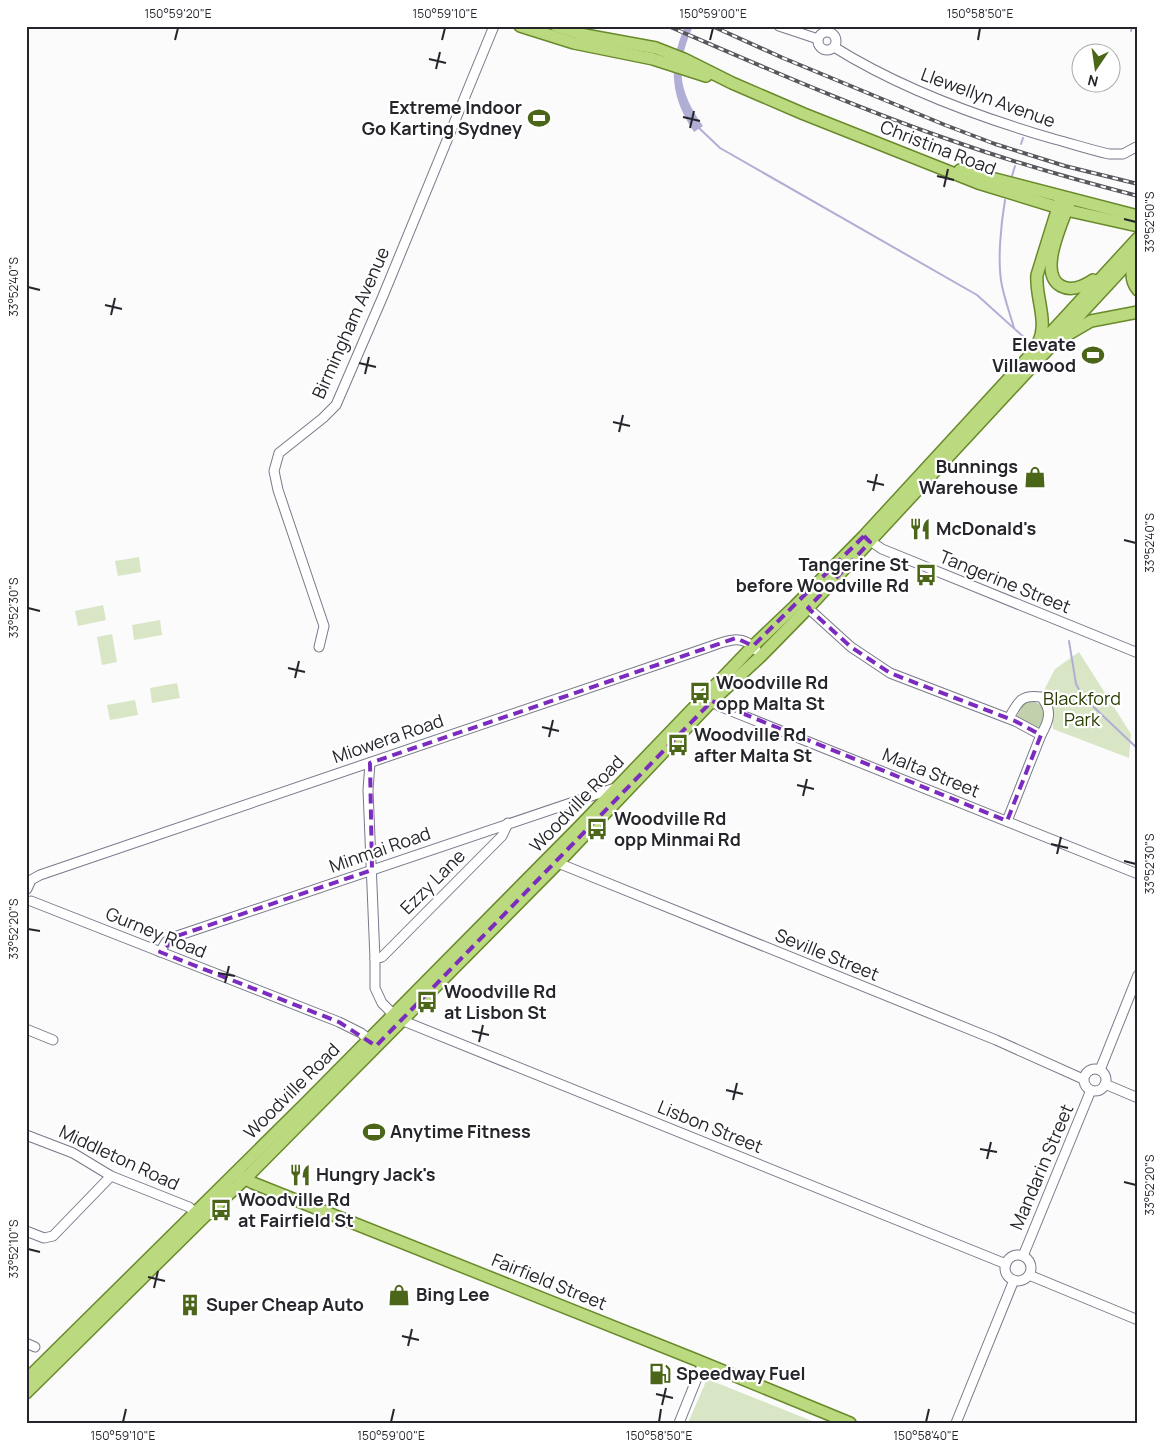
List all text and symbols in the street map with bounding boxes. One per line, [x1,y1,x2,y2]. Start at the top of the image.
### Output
text: 150°59'20"E [145,5,212,22]
text: 150°59'10"E [413,5,478,22]
text: 150°59'00"E [679,5,747,22]
text: 150°58'50"E [947,5,1013,22]
north arrow [1072,42,1122,92]
street label: Llewellyn Avenue [918,62,1059,133]
text: N [1086,71,1100,92]
place label: Extreme Indoor Go Karting Sydney [362,95,522,140]
sports icon: Extreme Indoor Go Karting Sydney [526,105,552,131]
street label: Christina Road [877,114,1000,180]
text: 33°52'50"S [1141,191,1158,253]
street label: Birmingham Avenue [306,243,394,402]
text: 33°52'40"S [5,257,22,317]
place label: Elevate Villawood [992,332,1076,377]
sports icon: Elevate Villawood [1080,342,1106,368]
place label: Bunnings Warehouse [919,454,1018,499]
shop icon: Bunnings Warehouse [1022,464,1048,490]
text: 33°52'40"S [1141,513,1158,573]
restaurant icon: McDonald's [907,516,933,542]
place label: McDonald's [936,516,1037,540]
street label: Tangerine Street [936,544,1075,618]
place label: Tangerine St before Woodville Rd [736,552,909,597]
bus stop icon: Tangerine St before Woodville Rd [913,562,939,588]
text: 33°52'30"S [5,578,22,638]
place label: Woodville Rd opp Malta St [716,670,828,715]
bus stop icon: Woodville Rd opp Malta St [687,680,713,706]
park label: Blackford Park [1043,686,1121,731]
street label: Miowera Road [329,708,446,768]
place label: Woodville Rd after Malta St [694,722,812,767]
bus stop icon: Woodville Rd after Malta St [665,732,691,758]
street label: Malta Street [879,742,984,802]
street label: Woodville Road [524,750,629,857]
place label: Woodville Rd opp Minmai Rd [614,806,741,851]
bus stop icon: Woodville Rd opp Minmai Rd [584,816,610,842]
street label: Minmai Road [326,820,434,878]
text: 33°52'30"S [1141,834,1158,894]
street label: Ezzy Lane [395,844,470,919]
text: 33°52'20"S [5,899,22,959]
street label: Gurney Road [102,901,210,963]
street label: Seville Street [772,922,883,986]
place label: Woodville Rd at Lisbon St [444,979,556,1024]
bus stop icon: Woodville Rd at Lisbon St [414,989,440,1015]
street label: Woodville Road [238,1037,344,1143]
street label: Lisbon Street [654,1094,766,1158]
street label: Mandarin Street [1004,1100,1078,1233]
street label: Middleton Road [56,1119,183,1195]
sports icon: Anytime Fitness [361,1119,387,1145]
place label: Anytime Fitness [390,1119,531,1143]
text: 33°52'20"S [1141,1155,1158,1215]
restaurant icon: Hungry Jack's [287,1162,313,1188]
place label: Hungry Jack's [316,1162,436,1186]
place label: Woodville Rd at Fairfield St [238,1187,354,1232]
bus stop icon: Woodville Rd at Fairfield St [208,1197,234,1223]
text: 33°52'10"S [5,1220,22,1278]
street label: Fairfield Street [488,1247,610,1315]
shop icon: Bing Lee [386,1282,412,1308]
place label: Bing Lee [416,1282,490,1306]
building icon: Super Cheap Auto [177,1292,203,1318]
place label: Super Cheap Auto [206,1292,364,1316]
fuel station icon: Speedway Fuel [647,1361,673,1387]
place label: Speedway Fuel [676,1361,806,1385]
text: 150°59'10"E [91,1427,156,1444]
text: 150°59'00"E [357,1427,425,1444]
text: 150°58'50"E [626,1427,692,1444]
text: 150°58'40"E [893,1427,959,1444]

